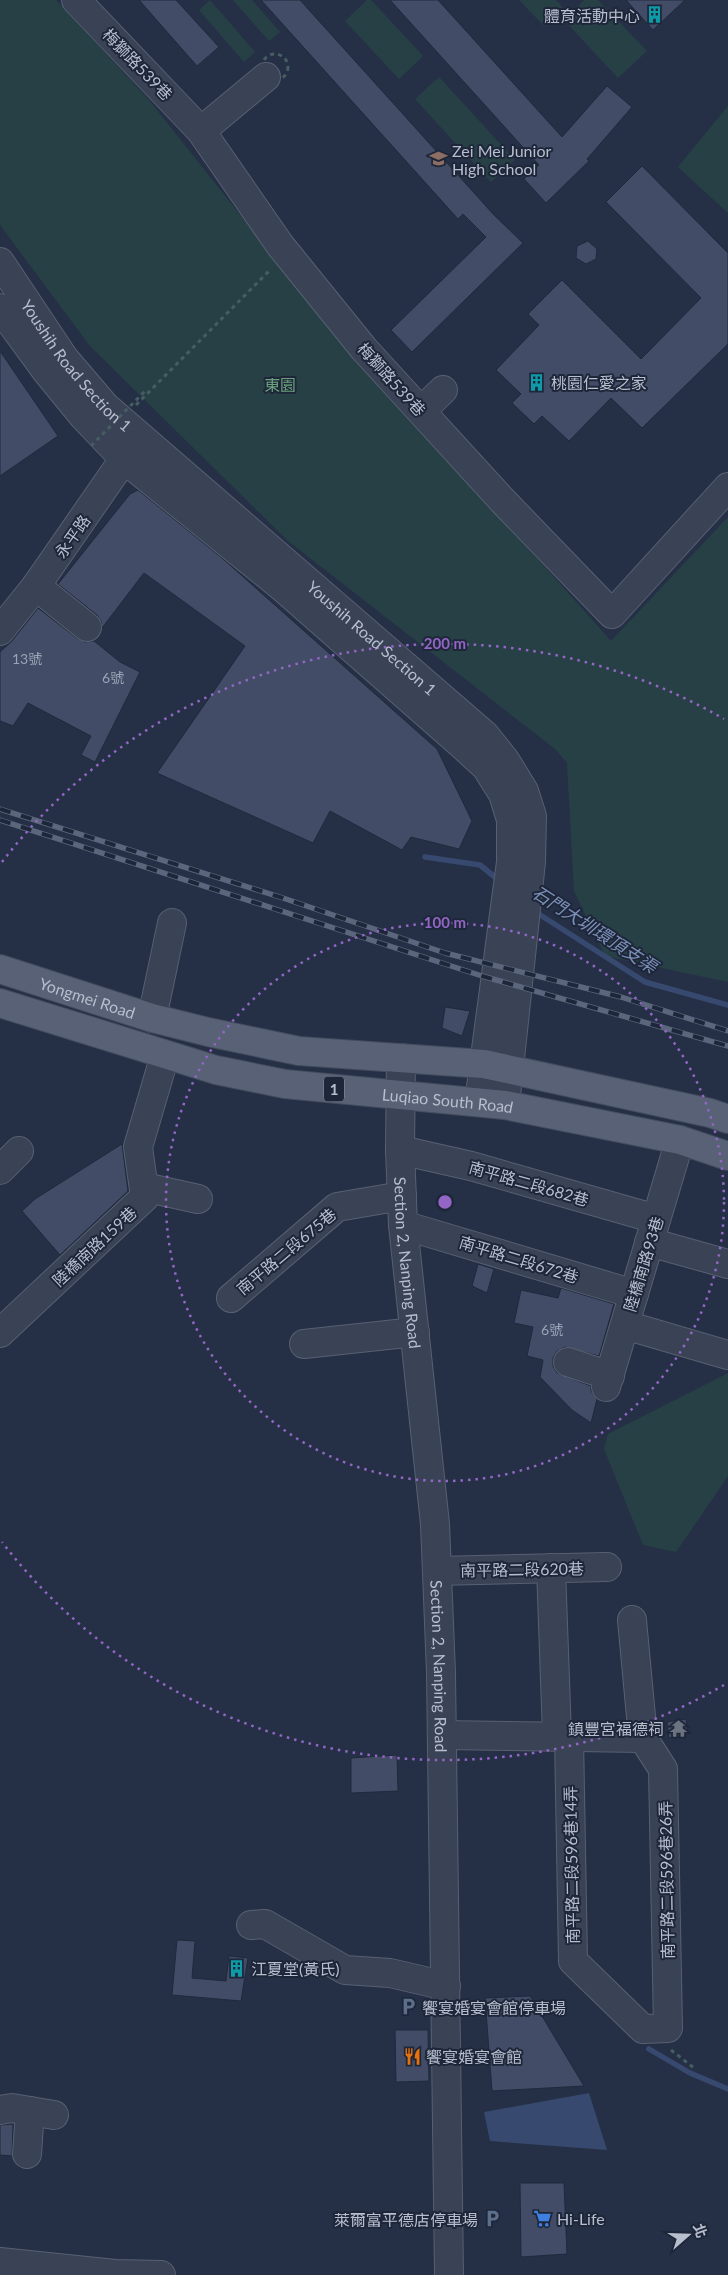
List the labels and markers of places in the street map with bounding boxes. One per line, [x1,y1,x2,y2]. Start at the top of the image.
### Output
building icon: 體育活動中心 [644,5,664,25]
place label: 體育活動中心 [544,6,640,25]
place label: Zei Mei Junior High School [452,141,551,178]
school or university icon: Zei Mei Junior High School [428,149,448,169]
building icon: 桃園仁愛之家 [527,372,547,392]
place label: 桃園仁愛之家 [551,373,647,392]
centre of rings [436,1193,454,1211]
temple icon: 鎮豐宮福德祠 [668,1718,688,1738]
place label: 鎮豐宮福德祠 [568,1719,664,1738]
building icon: 江夏堂(黃氏) [227,1958,247,1978]
place label: 江夏堂(黃氏) [251,1959,340,1978]
parking icon: 饗宴婚宴會館停車場 [398,1997,418,2017]
place label: 饗宴婚宴會館停車場 [422,1998,566,2017]
restaurant icon: 饗宴婚宴會館 [402,2046,422,2066]
place label: 饗宴婚宴會館 [426,2047,522,2066]
supermarket icon: Hi-Life [533,2208,553,2228]
parking icon: 萊爾富平德店停車場 [482,2209,502,2229]
place label: Hi-Life [557,2209,605,2228]
place label: 萊爾富平德店停車場 [334,2210,478,2229]

